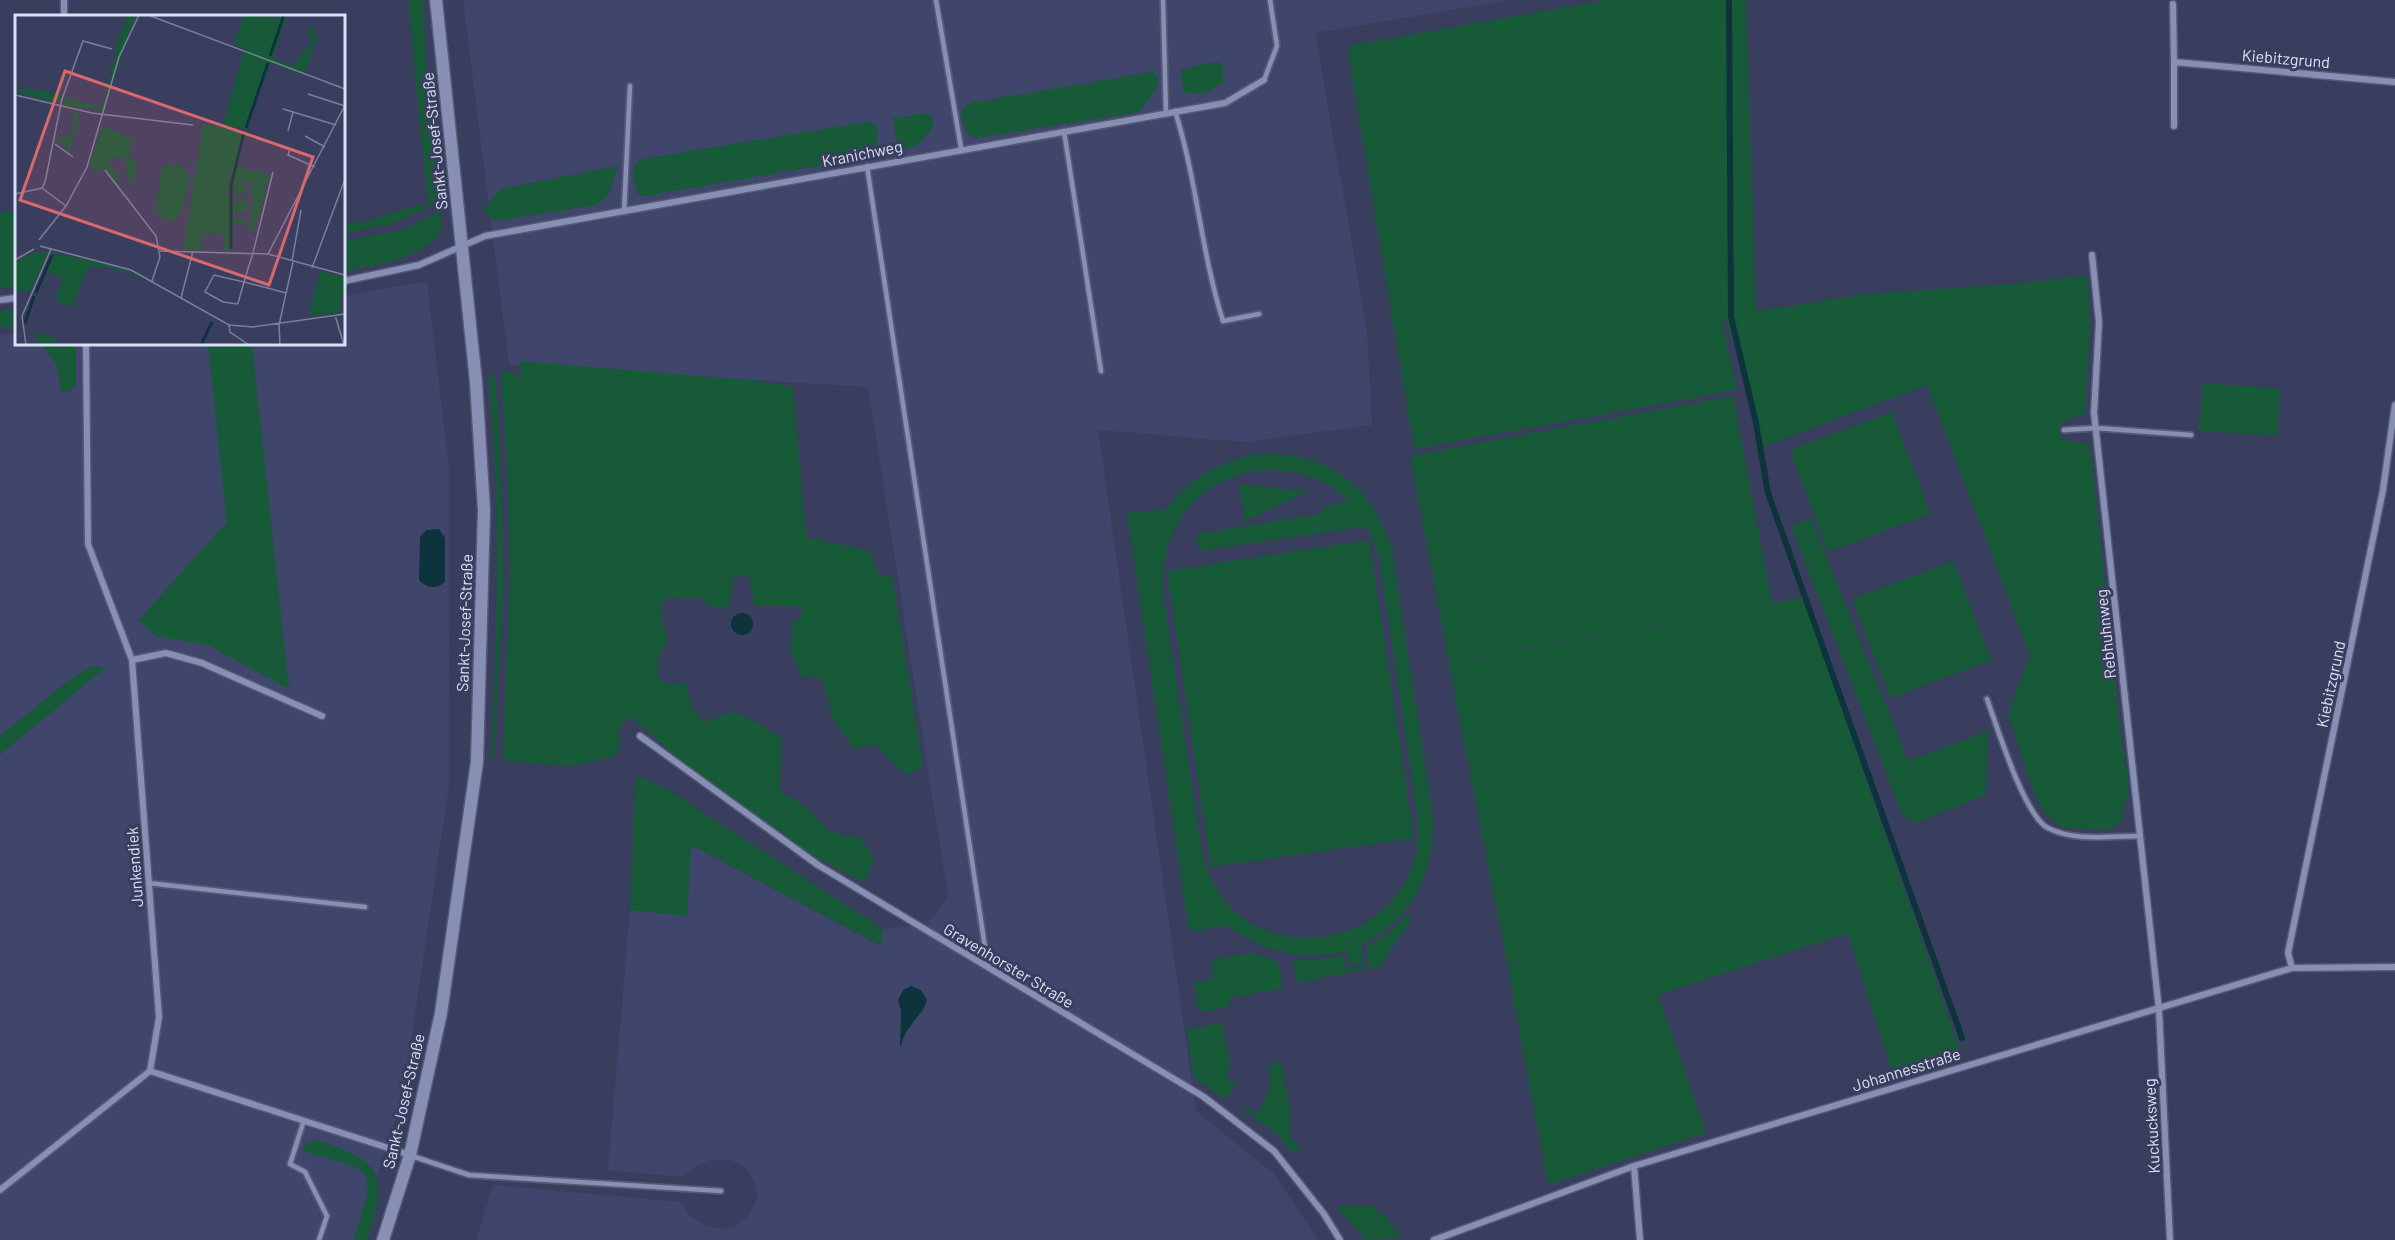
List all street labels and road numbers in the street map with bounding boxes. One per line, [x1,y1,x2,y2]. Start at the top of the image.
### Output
street label: Kiebitzgrund [2241,45,2331,71]
street label: Sankt-Josef-Straße [417,71,451,211]
street label: Kranichweg [820,136,904,170]
street label: Sankt-Josef-Straße [452,554,476,692]
street label: Rebhuhnweg [2091,588,2119,680]
street label: Kiebitzgrund [2312,639,2348,729]
street label: Junkendiek [122,826,146,908]
street label: Gravenhorster Straße [940,919,1078,1011]
street label: Sankt-Josef-Straße [378,1032,428,1170]
street label: Johannesstraße [1849,1043,1963,1095]
street label: Kuckucksweg [2139,1078,2163,1174]

